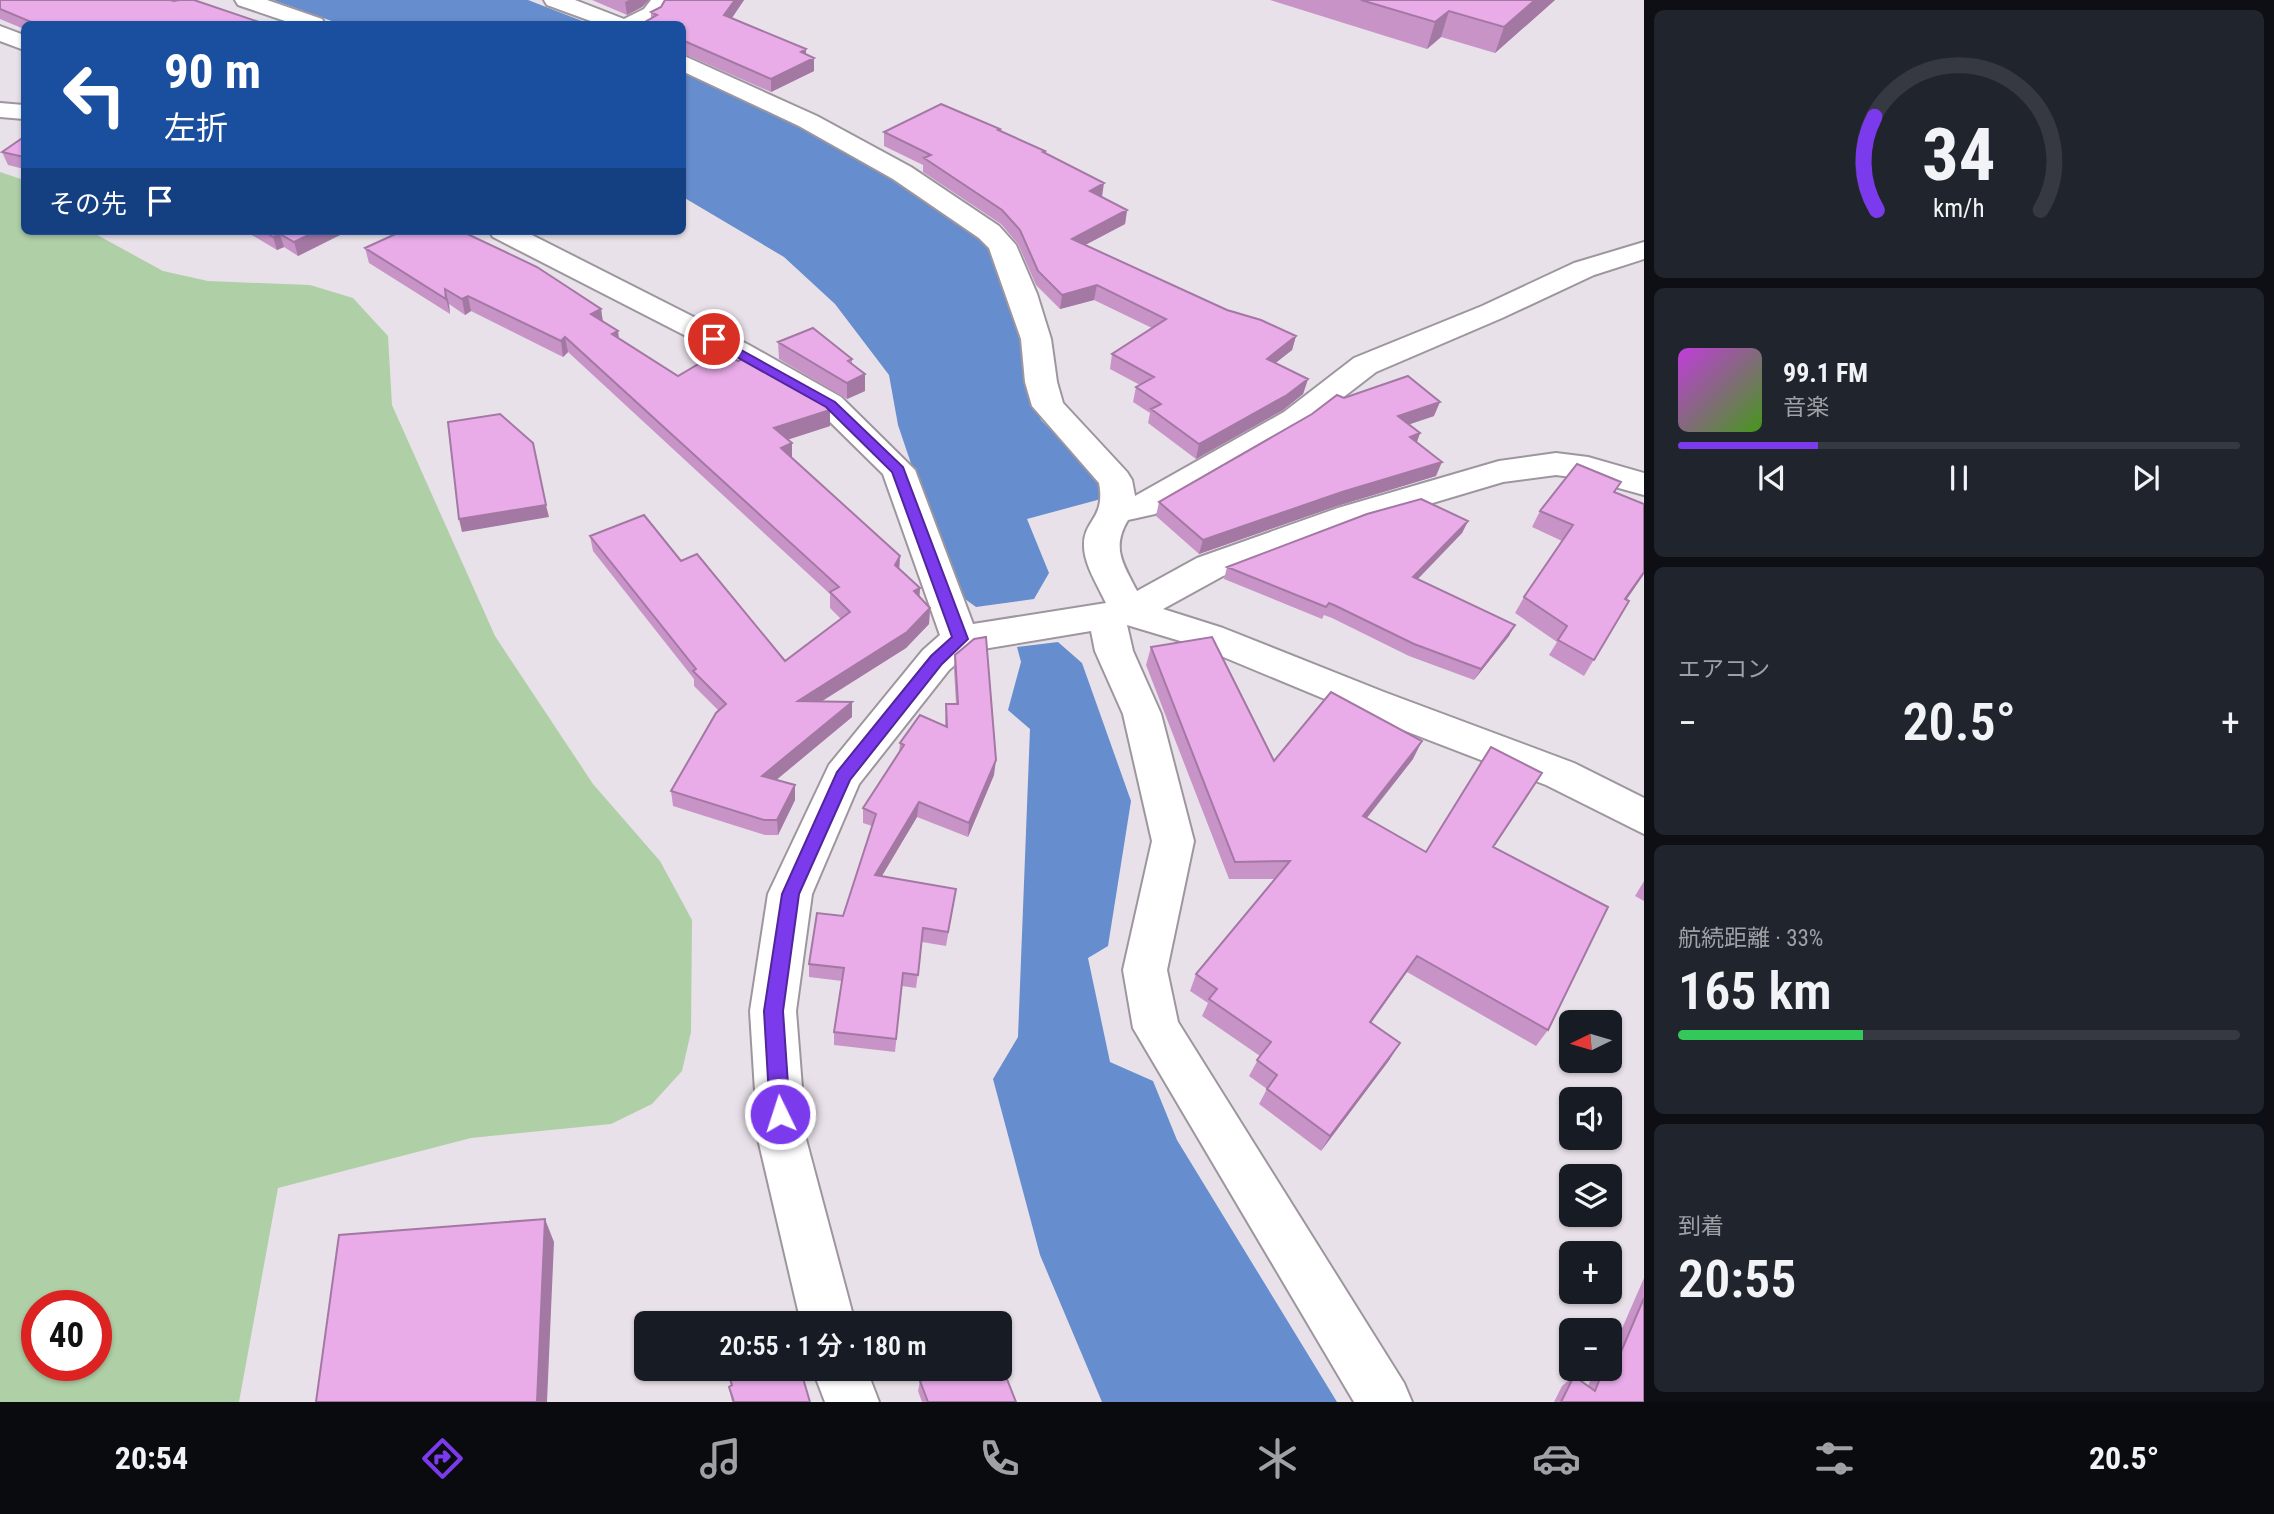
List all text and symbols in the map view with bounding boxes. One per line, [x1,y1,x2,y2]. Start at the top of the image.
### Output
text: 90 m [164,43,261,100]
icon: left [49,49,140,140]
text: 左折 [164,109,228,147]
text: 34 [1922,113,1996,199]
icon: arrive [141,182,179,220]
text: その先 [49,189,127,219]
text: km/h [1933,194,1985,223]
pin [684,309,744,369]
icon: arrive [695,320,733,358]
text: 99.1 FM [1783,358,1868,388]
text: 音楽 [1783,394,1829,421]
icon: previous [1753,459,1791,497]
icon: pause [1940,459,1978,497]
icon: next [2127,459,2165,497]
text: エアコン [1678,656,1770,683]
text: 20.5° [1902,692,2016,753]
text: − [1678,701,1697,745]
text: + [2221,701,2240,745]
text: 航続距離 · 33% [1678,925,1823,952]
text: 165 km [1678,961,1832,1022]
north arrow [1559,1010,1622,1073]
map controls [1559,1010,1622,1381]
position arrow [743,1077,817,1151]
button: sound [1559,1087,1622,1150]
button: layers [1559,1164,1622,1227]
text: 到着 [1678,1213,1724,1240]
button: + [1559,1241,1622,1304]
text: 20:55 [1678,1249,1796,1310]
speed limit sign: 40 [21,1290,112,1381]
button: − [1559,1318,1622,1381]
text: 20:55 · 1 分 · 180 m [719,1331,927,1361]
icon: directions [418,1434,467,1483]
icon: music [696,1434,745,1483]
icon: phone [975,1434,1024,1483]
icon: climate [1253,1434,1302,1483]
icon: car [1532,1434,1581,1483]
icon: filters [1810,1434,1859,1483]
text: 20:54 [115,1439,188,1477]
text: 20.5° [2089,1439,2159,1477]

